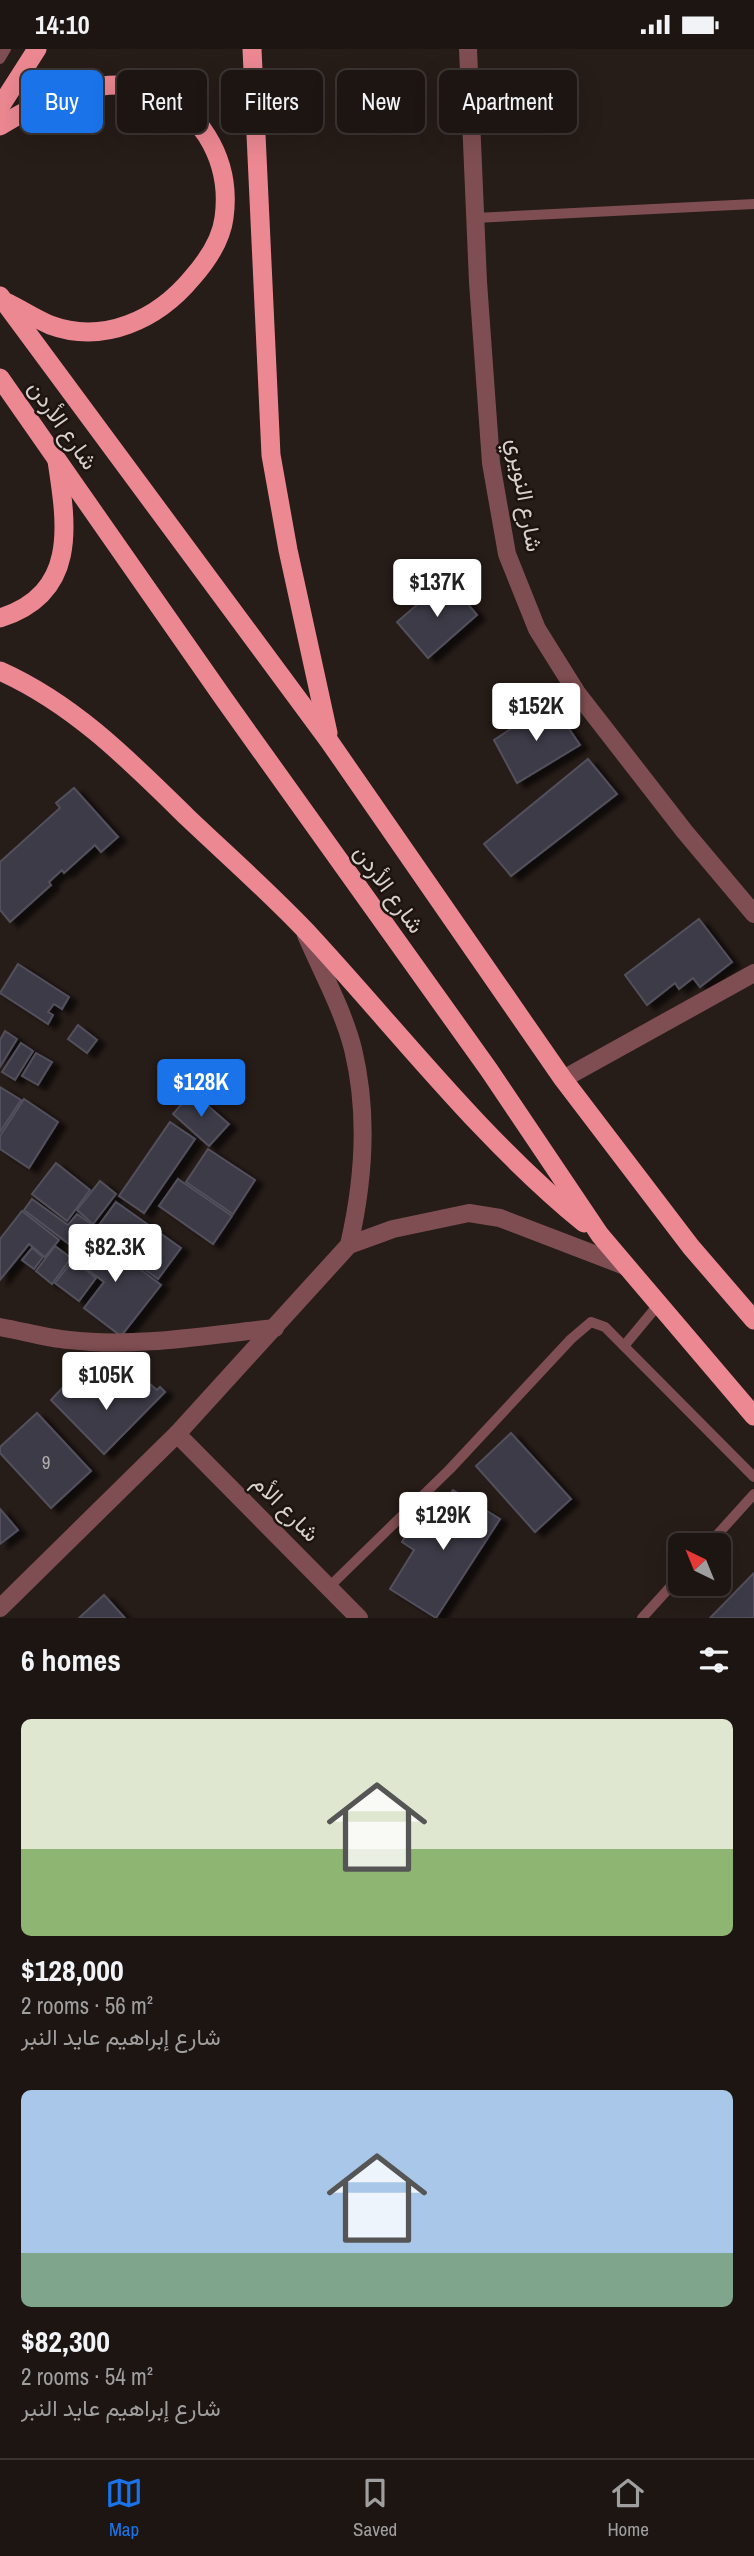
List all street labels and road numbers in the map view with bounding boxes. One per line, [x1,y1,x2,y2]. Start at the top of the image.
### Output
street label: شارع الأردن [20,374,106,476]
street label: شارع النويري [496,436,551,555]
street label: شارع الأردن [346,838,432,940]
street label: شارع الأم [245,1467,327,1549]

